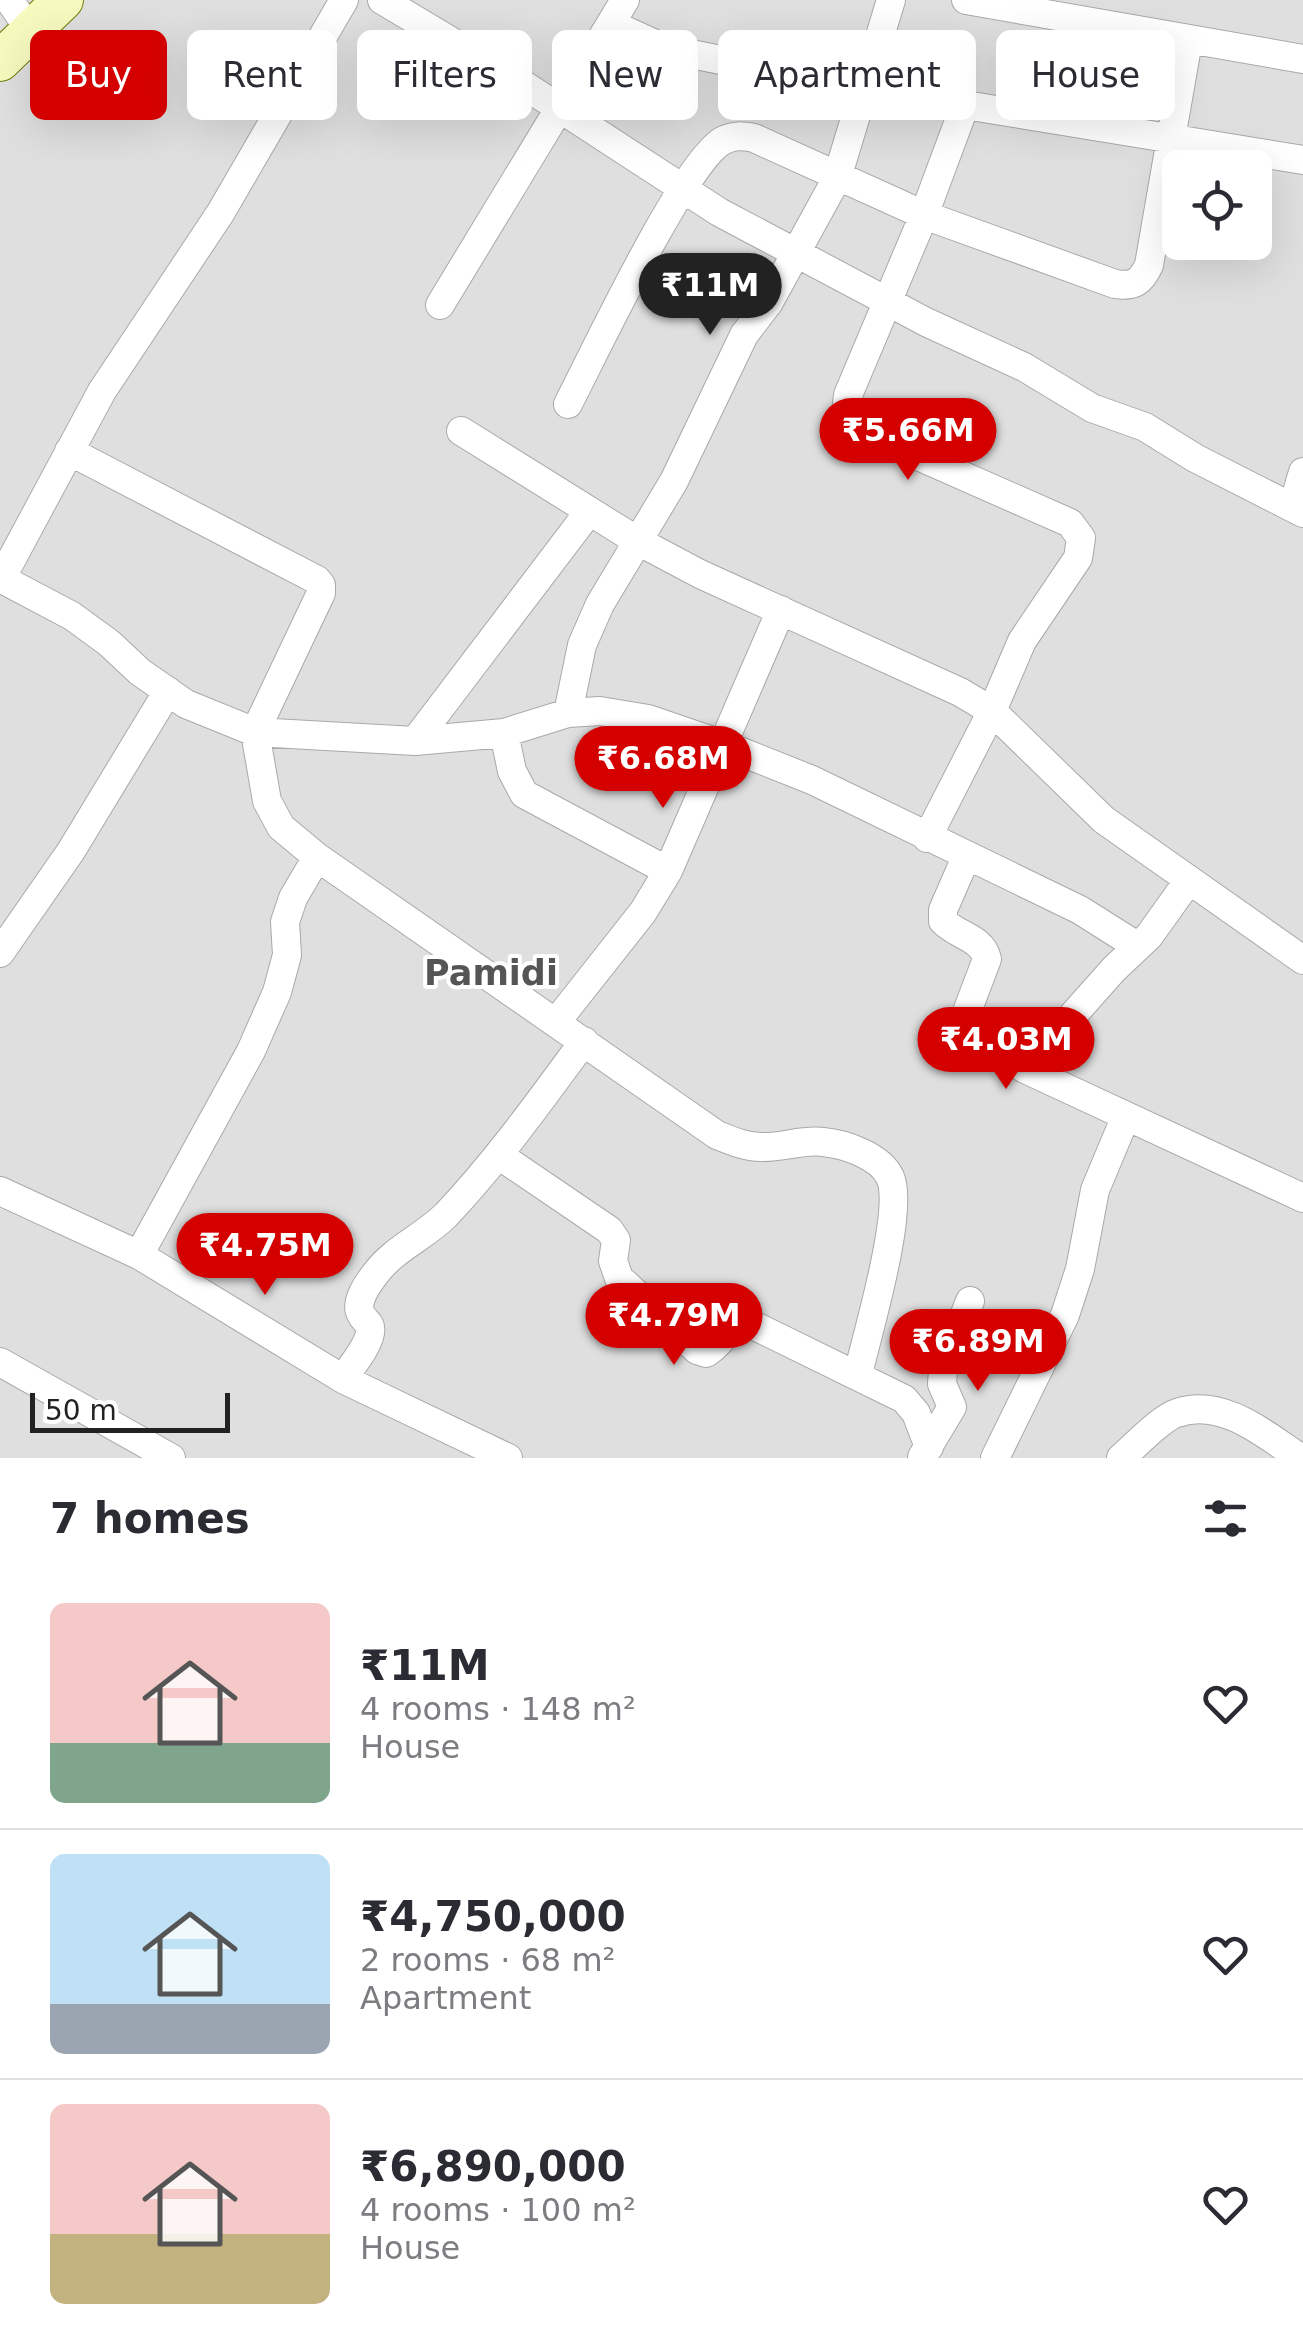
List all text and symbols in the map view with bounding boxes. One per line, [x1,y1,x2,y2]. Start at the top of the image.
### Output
chip: Buy [30,30,167,120]
chip: Rent [187,30,337,120]
chip: Filters [357,30,532,120]
chip: New [552,30,698,120]
chip: Apartment [718,30,976,120]
chip: House [996,30,1175,120]
map controls [1162,150,1272,260]
button: locate [1162,150,1272,260]
pin: ₹11M [651,253,769,338]
text: ₹11M [661,266,759,304]
pin: ₹5.66M [827,398,989,483]
text: ₹5.66M [841,411,975,449]
pin: ₹6.68M [582,726,744,811]
text: ₹6.68M [596,739,730,777]
district label: Pamidi [424,953,558,993]
pin: ₹4.03M [925,1007,1087,1092]
text: ₹4.03M [939,1020,1073,1058]
pin: ₹4.75M [184,1213,346,1298]
text: ₹4.75M [198,1226,332,1264]
pin: ₹4.79M [593,1283,755,1368]
text: ₹4.79M [607,1296,741,1334]
pin: ₹6.89M [897,1309,1059,1394]
text: ₹6.89M [911,1322,1045,1360]
scale bar [30,1388,230,1432]
text: 50 m [45,1394,117,1427]
icon: filters [1198,1491,1253,1546]
text: 7 homes [50,1494,250,1543]
text: ₹11M [360,1641,489,1690]
icon: home [130,1643,250,1763]
icon: heart [1198,1676,1253,1731]
text: 4 rooms · 148 m² [360,1690,636,1728]
text: House [360,1728,460,1766]
text: ₹4,750,000 [360,1892,626,1941]
icon: home [130,1894,250,2014]
icon: heart [1198,1927,1253,1982]
text: 2 rooms · 68 m² [360,1941,615,1979]
text: Apartment [360,1979,531,2017]
text: ₹6,890,000 [360,2142,626,2191]
icon: home [130,2144,250,2264]
icon: heart [1198,2177,1253,2232]
text: 4 rooms · 100 m² [360,2191,636,2229]
text: House [360,2229,460,2267]

